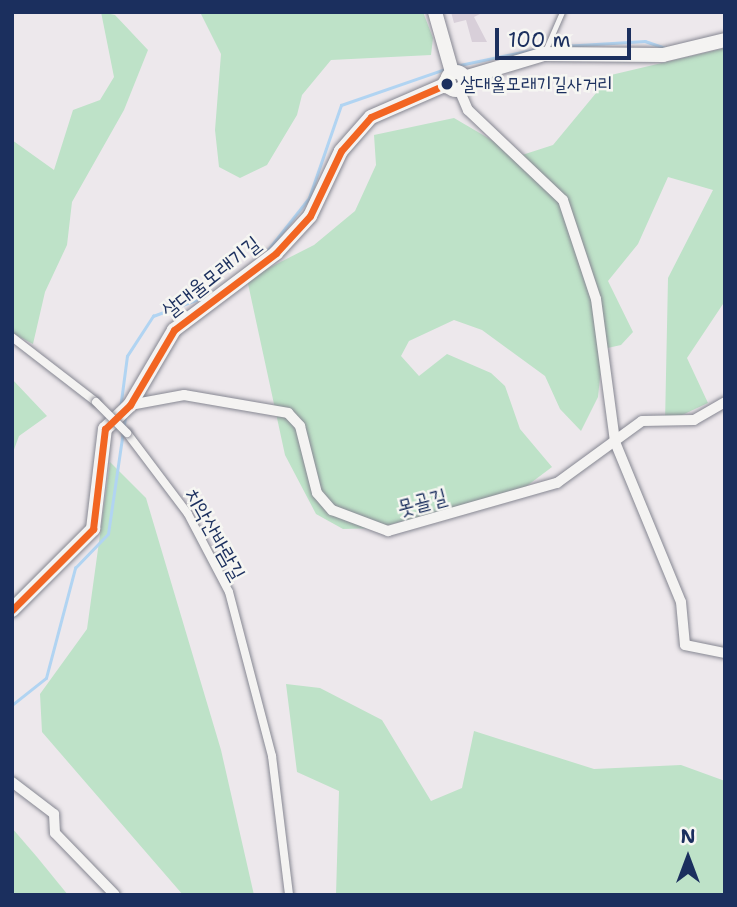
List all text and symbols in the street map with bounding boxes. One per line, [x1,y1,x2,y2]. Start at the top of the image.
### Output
scale bar [499,14,636,58]
text: 100 m [508,26,571,54]
place label: 살대울모래기길사거리 [460,73,613,95]
marker: 살대울모래기길사거리 [440,77,454,91]
street label: 살대울모래기길 [157,231,265,323]
street label: 못골길 [394,483,450,521]
street label: 치악산바람길 [179,484,251,584]
north arrow [653,823,723,893]
text: N [680,824,696,849]

